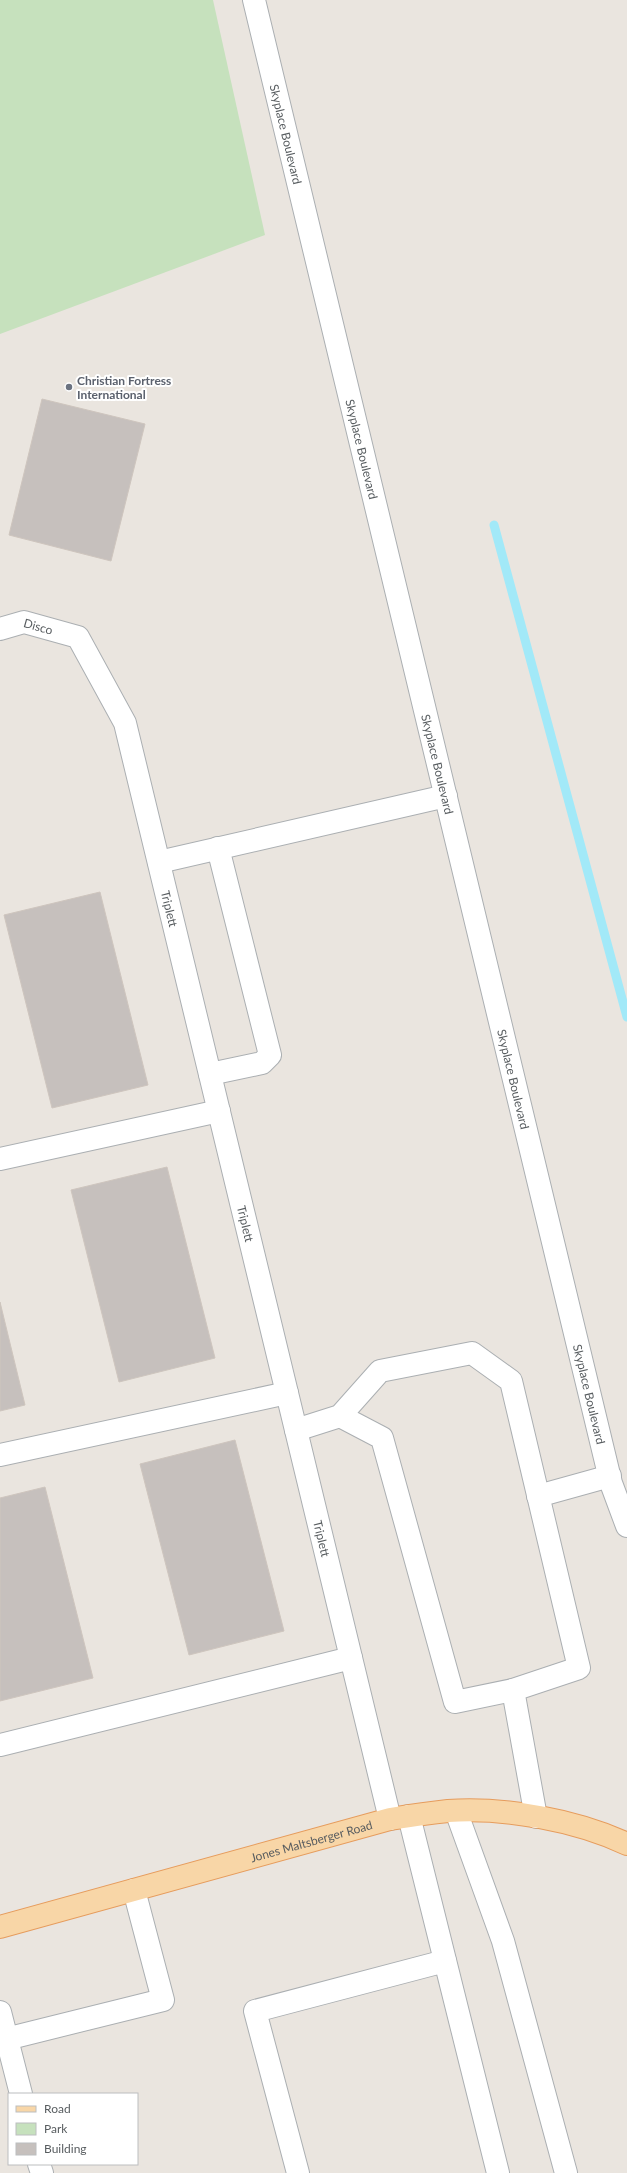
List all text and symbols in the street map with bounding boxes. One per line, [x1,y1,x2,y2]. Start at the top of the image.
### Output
street label: Skyplace Boulevard [267,83,306,186]
place label: Christian Fortress International [77,373,171,402]
marker: Christian Fortress International [64,382,74,392]
street label: Skyplace Boulevard [343,398,381,501]
street label: Disco [22,615,55,637]
street label: Skyplace Boulevard [419,713,457,816]
street label: Triplett [158,889,182,929]
street label: Skyplace Boulevard [495,1028,533,1131]
street label: Triplett [234,1204,258,1244]
street label: Skyplace Boulevard [570,1343,609,1446]
street label: Triplett [311,1519,334,1559]
street label: Jones Maltsberger Road [249,1817,374,1865]
legend [8,2093,138,2165]
text: Road [44,2101,71,2116]
text: Park [44,2121,68,2136]
text: Building [44,2141,87,2156]

